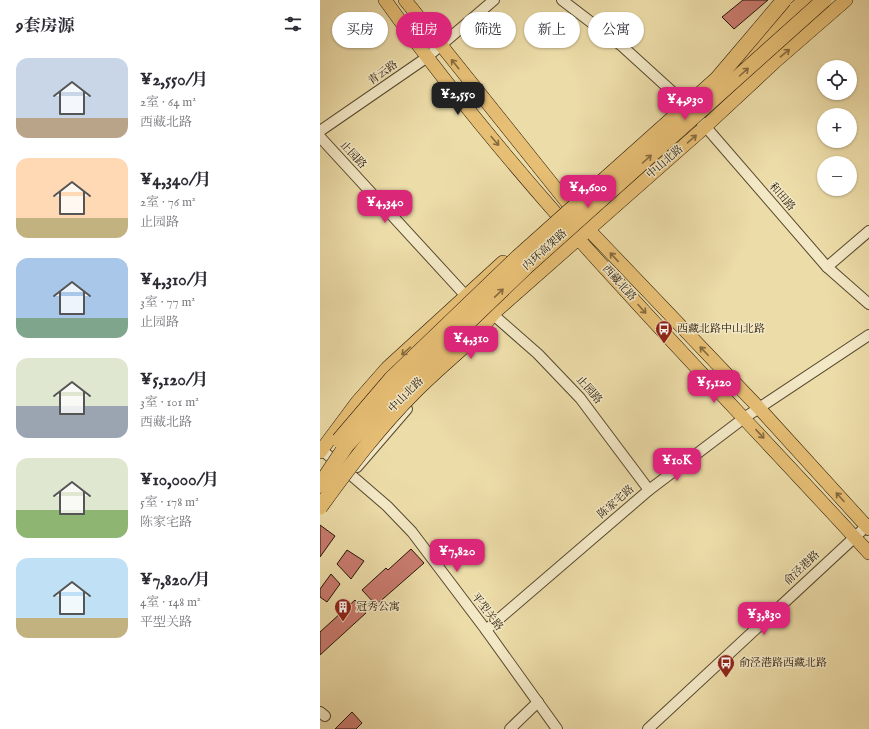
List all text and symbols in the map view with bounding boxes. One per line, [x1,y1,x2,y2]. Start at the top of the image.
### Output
chip: 买房 [332,12,388,48]
chip: 租房 [396,12,452,48]
chip: 筛选 [460,12,516,48]
chip: 新上 [524,12,580,48]
chip: 公寓 [588,12,644,48]
icon: filters [282,13,304,35]
text: 9套房源 [16,16,74,37]
one-way arrow [780,49,791,58]
street label: 青云路 [365,58,401,88]
one-way arrow [451,59,460,69]
map controls [817,60,857,196]
button: locate [817,60,857,100]
one-way arrow [739,67,749,77]
text: ¥2,550/月 [140,70,208,91]
icon: home [48,74,96,122]
pin: ¥2,550 [425,82,491,116]
text: ¥2,550 [441,86,475,103]
pin: ¥4,930 [652,87,718,121]
text: ¥4,930 [667,91,703,108]
text: 2室 · 64 m² [140,94,196,111]
button: + [817,108,857,148]
text: 西藏北路 [140,114,192,131]
one-way arrow [686,135,697,144]
one-way arrow [491,136,500,146]
street label: 止园路 [337,138,369,172]
street label: 中山北路 [644,142,686,182]
one-way arrow [642,154,652,163]
button: − [817,156,857,196]
text: ¥4,340/月 [140,170,212,191]
icon: home [48,174,96,222]
pin: ¥4,600 [555,175,621,209]
text: ¥4,600 [569,179,607,196]
street label: 和田路 [766,180,798,214]
pin: ¥4,340 [352,190,418,224]
text: 2室 · 76 m² [140,194,196,211]
text: ¥4,340 [366,194,404,211]
text: 止园路 [140,214,179,231]
street label: 内环高架路 [520,226,570,274]
one-way arrow [610,252,619,262]
street label: 西藏北路 [599,262,639,304]
text: ¥4,310/月 [140,270,209,291]
icon: home [48,274,96,322]
one-way arrow [494,288,504,298]
text: 3室 · 77 m² [140,294,195,311]
one-way arrow [637,304,647,314]
text: 止园路 [140,314,179,331]
bus stop icon: 西藏北路中山北路 [654,319,674,344]
place label: 西藏北路中山北路 [677,322,765,336]
pin: ¥4,310 [438,326,504,360]
text: ¥4,310 [453,330,489,347]
one-way arrow [401,346,411,355]
one-way arrow [699,346,708,356]
text: ¥5,120/月 [140,370,209,391]
pin: ¥5,120 [681,370,747,404]
street label: 止园路 [573,373,605,407]
icon: home [48,374,96,422]
street label: 中山北路 [385,374,427,416]
text: ¥5,120 [697,374,731,391]
text: 3室 · 101 m² [140,394,199,411]
text: 西藏北路 [140,414,192,431]
one-way arrow [755,429,764,439]
pin: ¥10K [653,448,701,482]
text: ¥10K [662,452,692,469]
text: ¥10,000/月 [140,470,219,491]
icon: home [48,474,96,522]
street label: 陈家宅路 [595,482,637,522]
one-way arrow [836,492,845,502]
text: 5室 · 178 m² [140,494,199,511]
text: 陈家宅路 [140,514,192,531]
pin: ¥7,820 [424,539,490,573]
text: ¥7,820 [439,543,475,560]
street label: 俞泾港路 [781,548,823,588]
text: ¥7,820/月 [140,570,211,591]
icon: home [48,574,96,622]
street label: 平型关路 [468,590,506,634]
text: 4室 · 148 m² [140,594,201,611]
building icon: 冠秀公寓 [333,597,353,622]
place label: 冠秀公寓 [356,600,400,614]
pin: ¥3,830 [731,602,797,636]
text: ¥3,830 [747,606,781,623]
text: 平型关路 [140,614,192,631]
bus stop icon: 俞泾港路西藏北路 [716,653,736,678]
place label: 俞泾港路西藏北路 [739,656,827,670]

